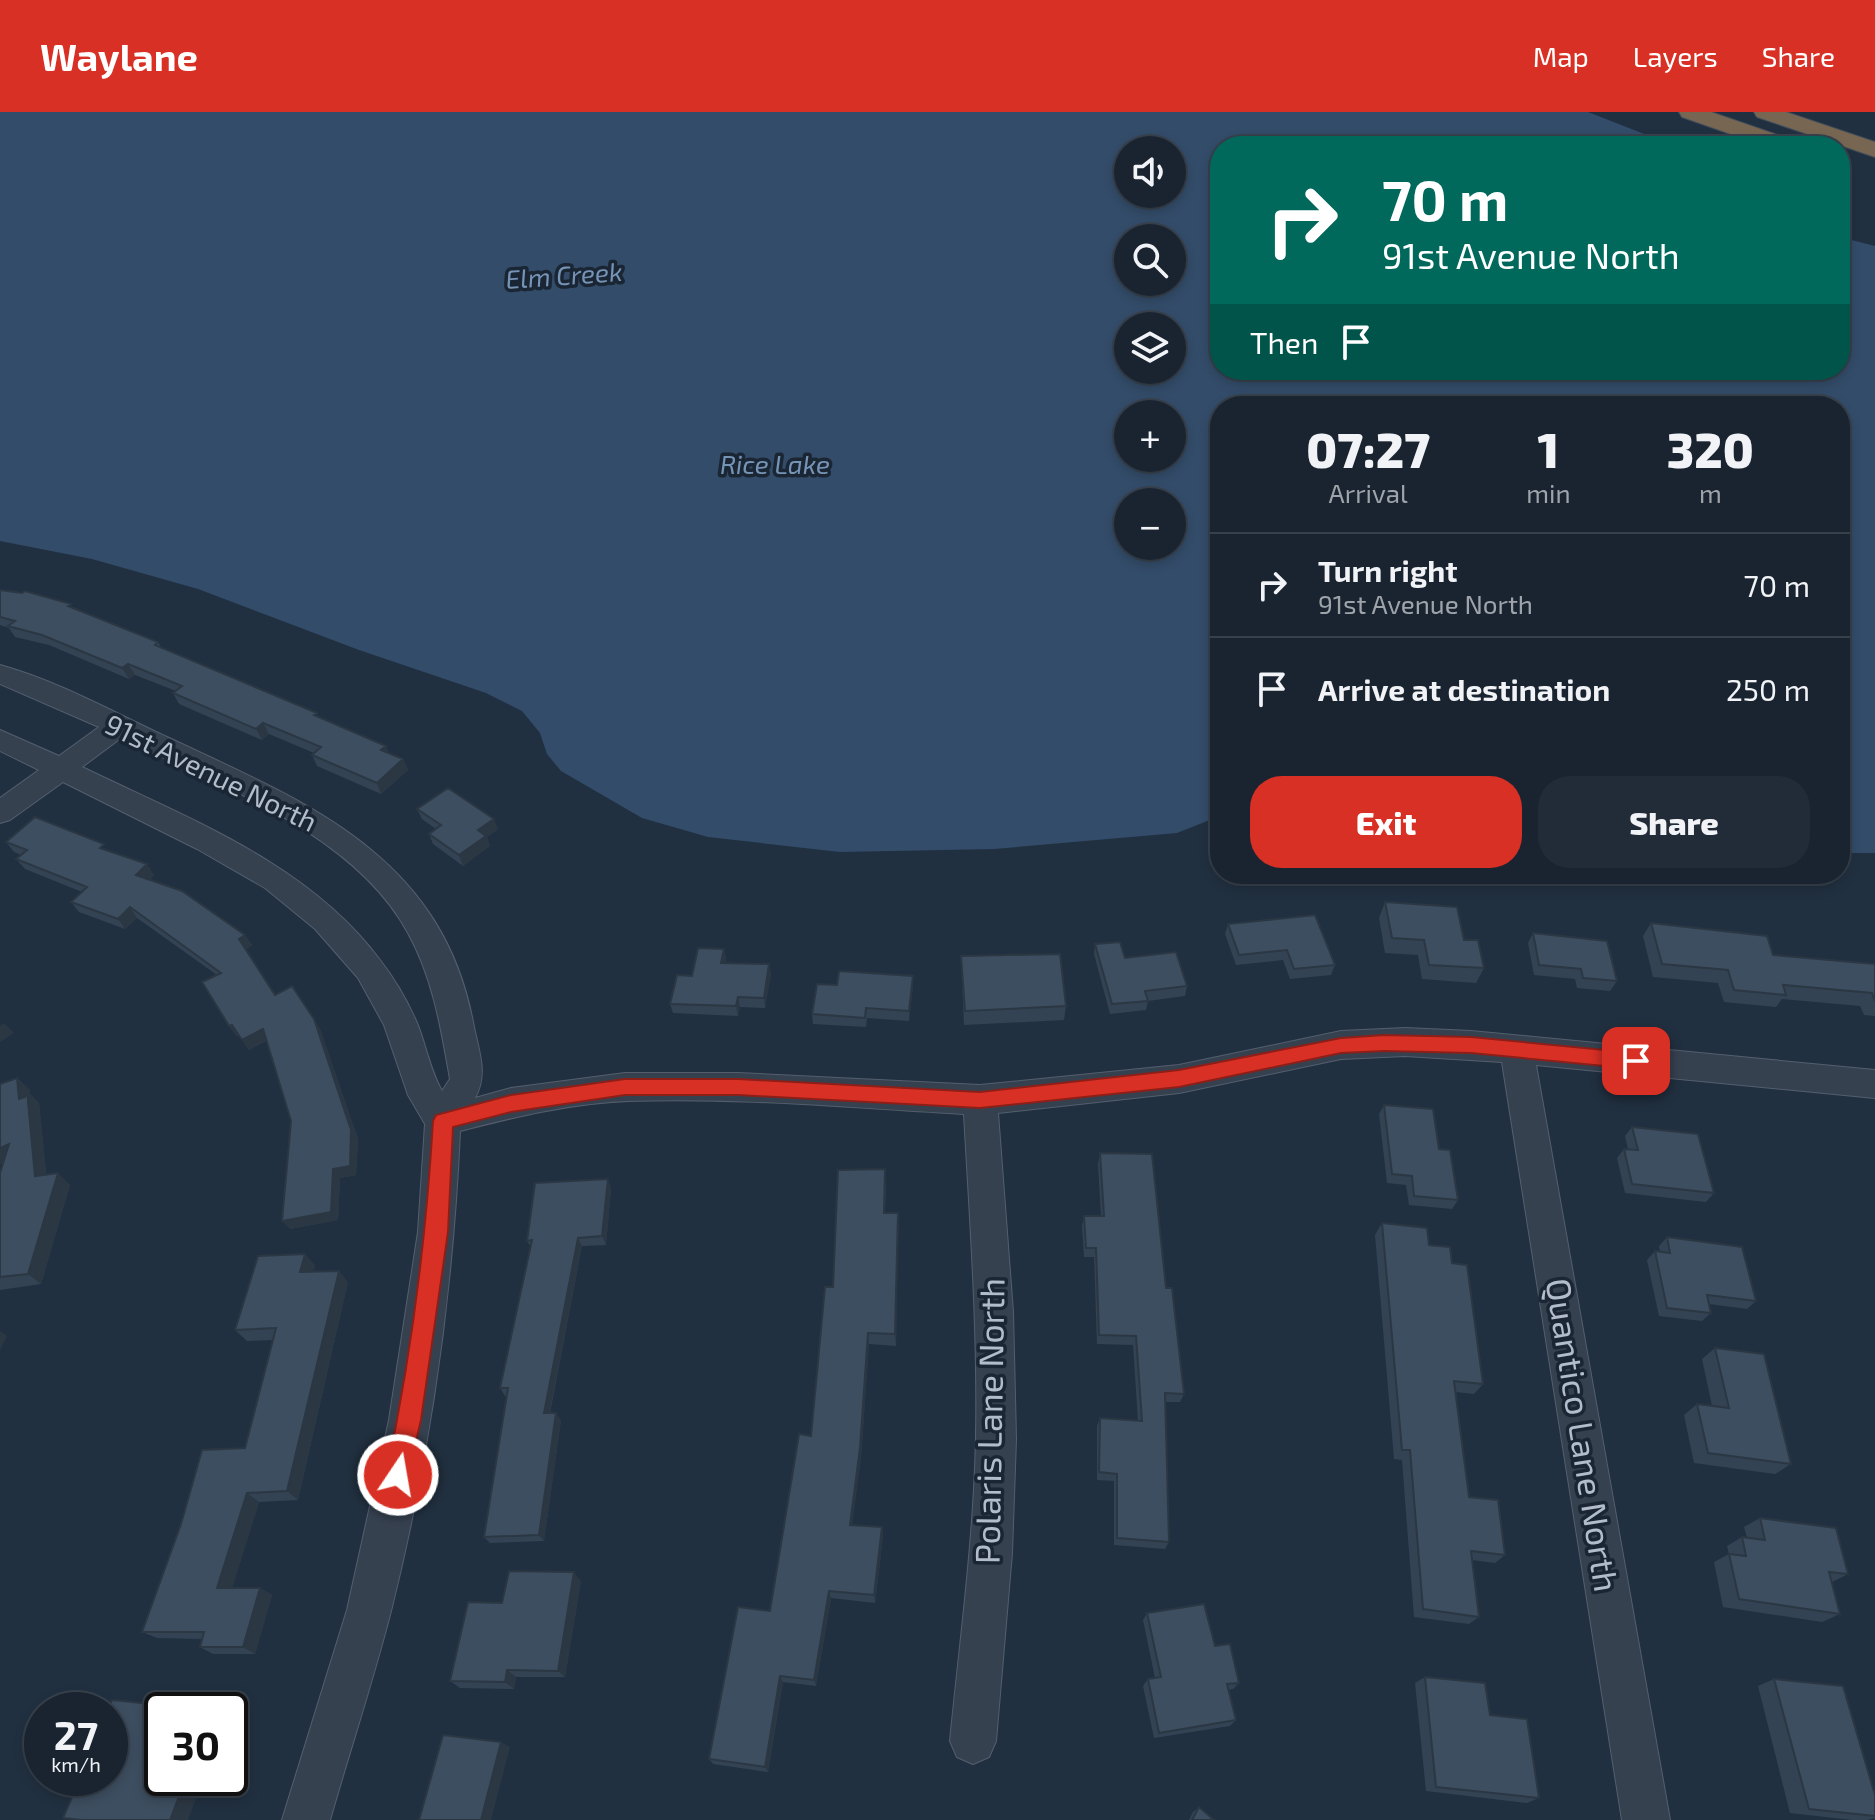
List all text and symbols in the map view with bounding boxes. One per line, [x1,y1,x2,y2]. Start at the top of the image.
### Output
text: Waylane [40,33,198,79]
text: Map [1533,39,1589,73]
text: Layers [1633,39,1718,73]
text: Share [1762,39,1835,73]
map controls [1114,136,1186,560]
button: sound [1114,136,1186,208]
text: 70 m [1382,165,1508,232]
icon: right [1250,168,1354,272]
button: search [1114,224,1186,296]
text: 91st Avenue North [1382,233,1680,276]
water label: Elm Creek [505,255,623,294]
button: layers [1114,312,1186,384]
icon: arrive [1334,320,1378,364]
text: Then [1250,324,1318,360]
button: + [1114,400,1186,472]
text: 07:27 [1306,420,1430,478]
text: 1 [1538,420,1559,478]
text: 320 [1667,420,1754,478]
water label: Rice Lake [720,448,830,479]
text: Arrival [1329,477,1408,508]
text: min [1526,477,1571,508]
text: m [1699,477,1722,508]
button: − [1114,488,1186,560]
text: Turn right [1318,552,1458,588]
icon: right [1250,563,1294,607]
text: 70 m [1744,567,1810,603]
text: 91st Avenue North [1318,588,1533,619]
icon: arrive [1250,667,1294,711]
text: Arrive at destination [1318,671,1610,707]
text: 250 m [1726,671,1810,707]
street label: 91st Avenue North [100,706,323,838]
button: Exit [1250,776,1522,868]
button: Share [1538,776,1810,868]
pin [1602,1027,1670,1095]
icon: arrive [1614,1039,1658,1083]
street label: Quantico Lane North [1538,1275,1628,1594]
street label: Polaris Lane North [966,1278,1011,1564]
position arrow [356,1433,440,1517]
speed limit sign: 30 [144,1692,248,1796]
text: 27 [54,1710,98,1758]
text: km/h [51,1752,101,1776]

